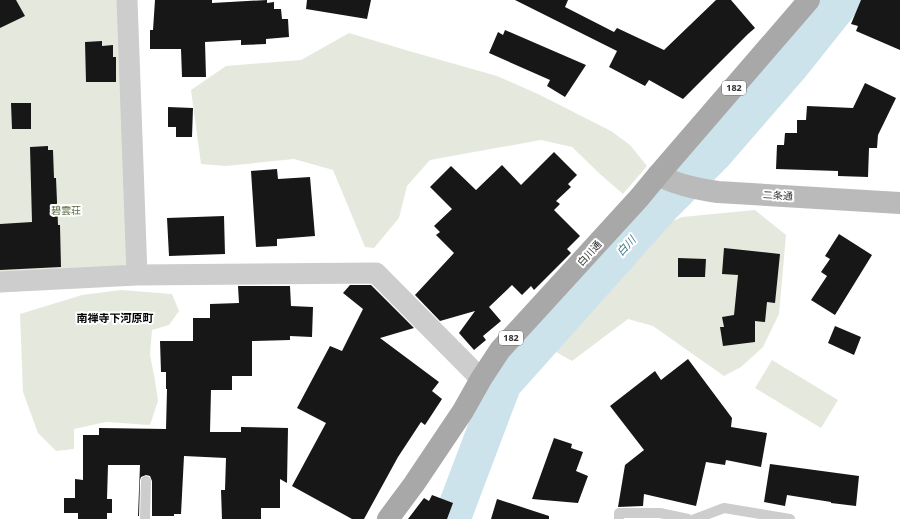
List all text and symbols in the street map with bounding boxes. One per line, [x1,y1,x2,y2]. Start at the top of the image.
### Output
road number: 182 [722,81,746,95]
street label: 二条通 [763,187,793,203]
park label: 碧雲荘 [51,203,81,217]
water label: 白川 [613,232,639,259]
street label: 白川通 [574,237,604,269]
district label: 南禅寺下河原町 [77,310,154,325]
road number: 182 [499,331,523,345]

